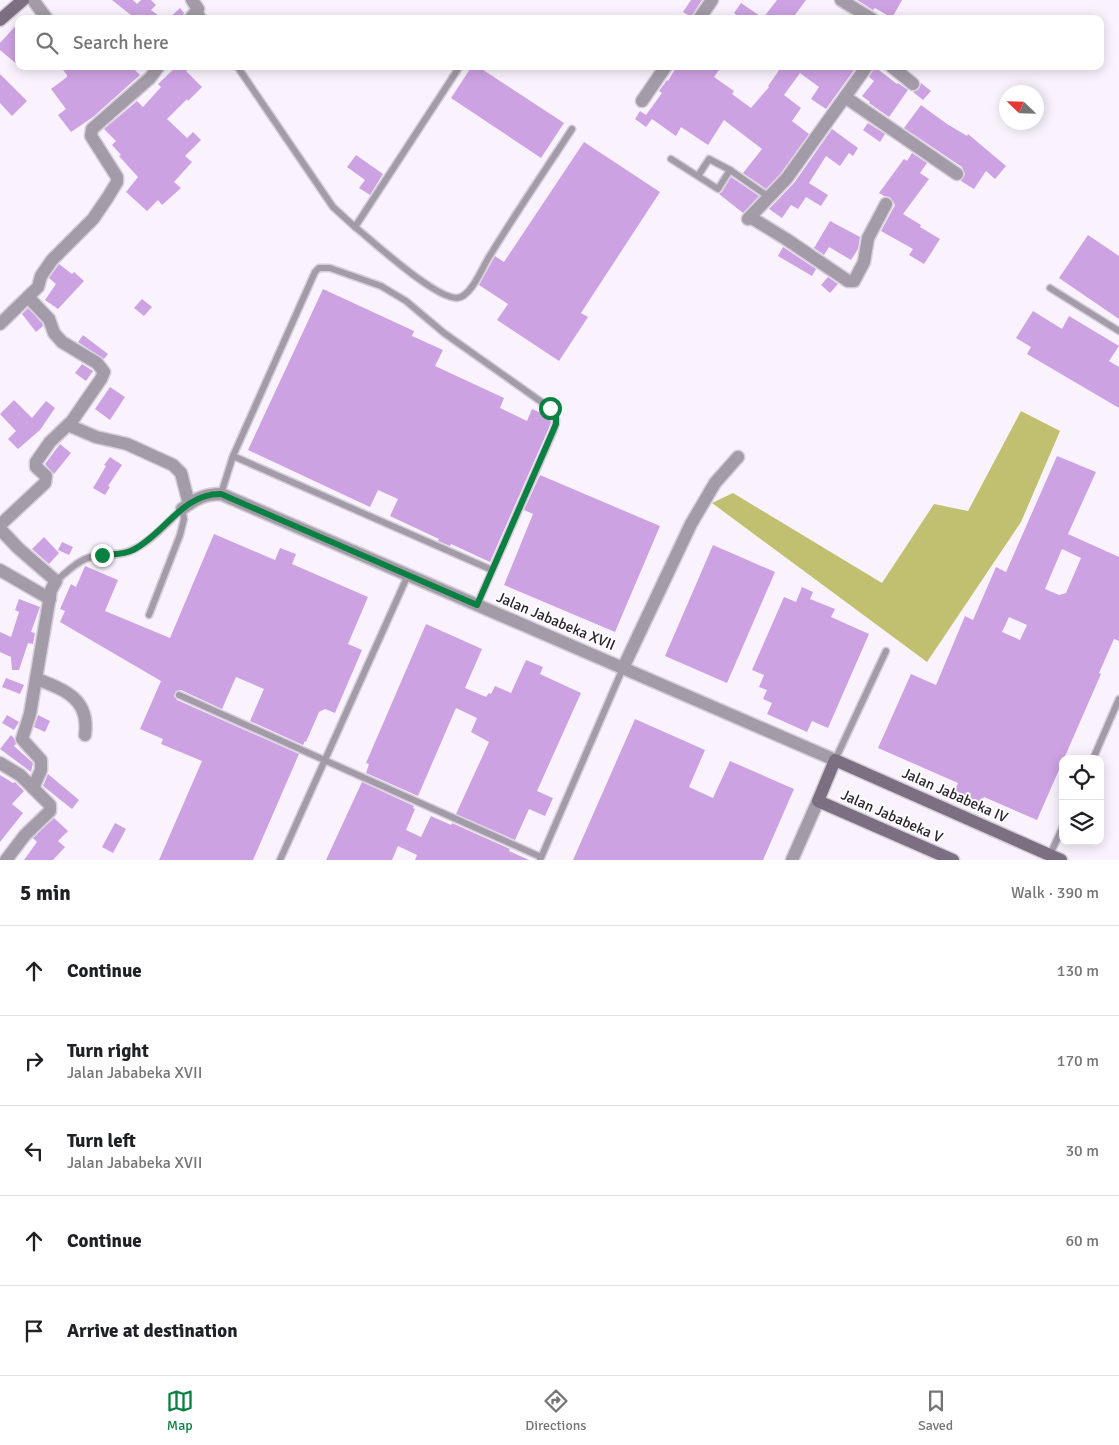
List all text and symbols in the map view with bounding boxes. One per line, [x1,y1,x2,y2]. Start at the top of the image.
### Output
search box [15,15,1104,70]
icon: search [33,29,61,57]
text: Search here [73,31,169,55]
north arrow [999,85,1044,130]
route start [539,397,562,420]
route end [91,544,114,567]
street label: Jalan Jababeka XVII [494,588,618,654]
map controls [1059,755,1104,845]
button: locate [1059,755,1104,800]
street label: Jalan Jababeka IV [899,764,1011,827]
street label: Jalan Jababeka V [838,786,946,847]
button: layers [1059,800,1104,845]
text: 5 min [20,880,71,906]
text: Walk · 390 m [1011,883,1099,903]
icon: ahead [20,957,48,985]
text: Continue [67,959,142,983]
text: 130 m [1057,961,1099,981]
text: Turn right [67,1039,149,1063]
icon: right [20,1047,48,1075]
text: 170 m [1057,1051,1099,1071]
text: Jalan Jababeka XVII [67,1063,202,1083]
text: Turn left [67,1129,136,1153]
icon: left [20,1137,48,1165]
text: 30 m [1065,1141,1099,1161]
text: Jalan Jababeka XVII [67,1153,202,1173]
icon: ahead [20,1227,48,1255]
text: Continue [67,1229,142,1253]
text: 60 m [1065,1231,1099,1251]
icon: arrive [20,1317,48,1345]
text: Arrive at destination [67,1319,238,1343]
tab: Map [166,1387,194,1434]
tab: Directions [525,1387,586,1434]
tab: Saved [918,1387,953,1434]

